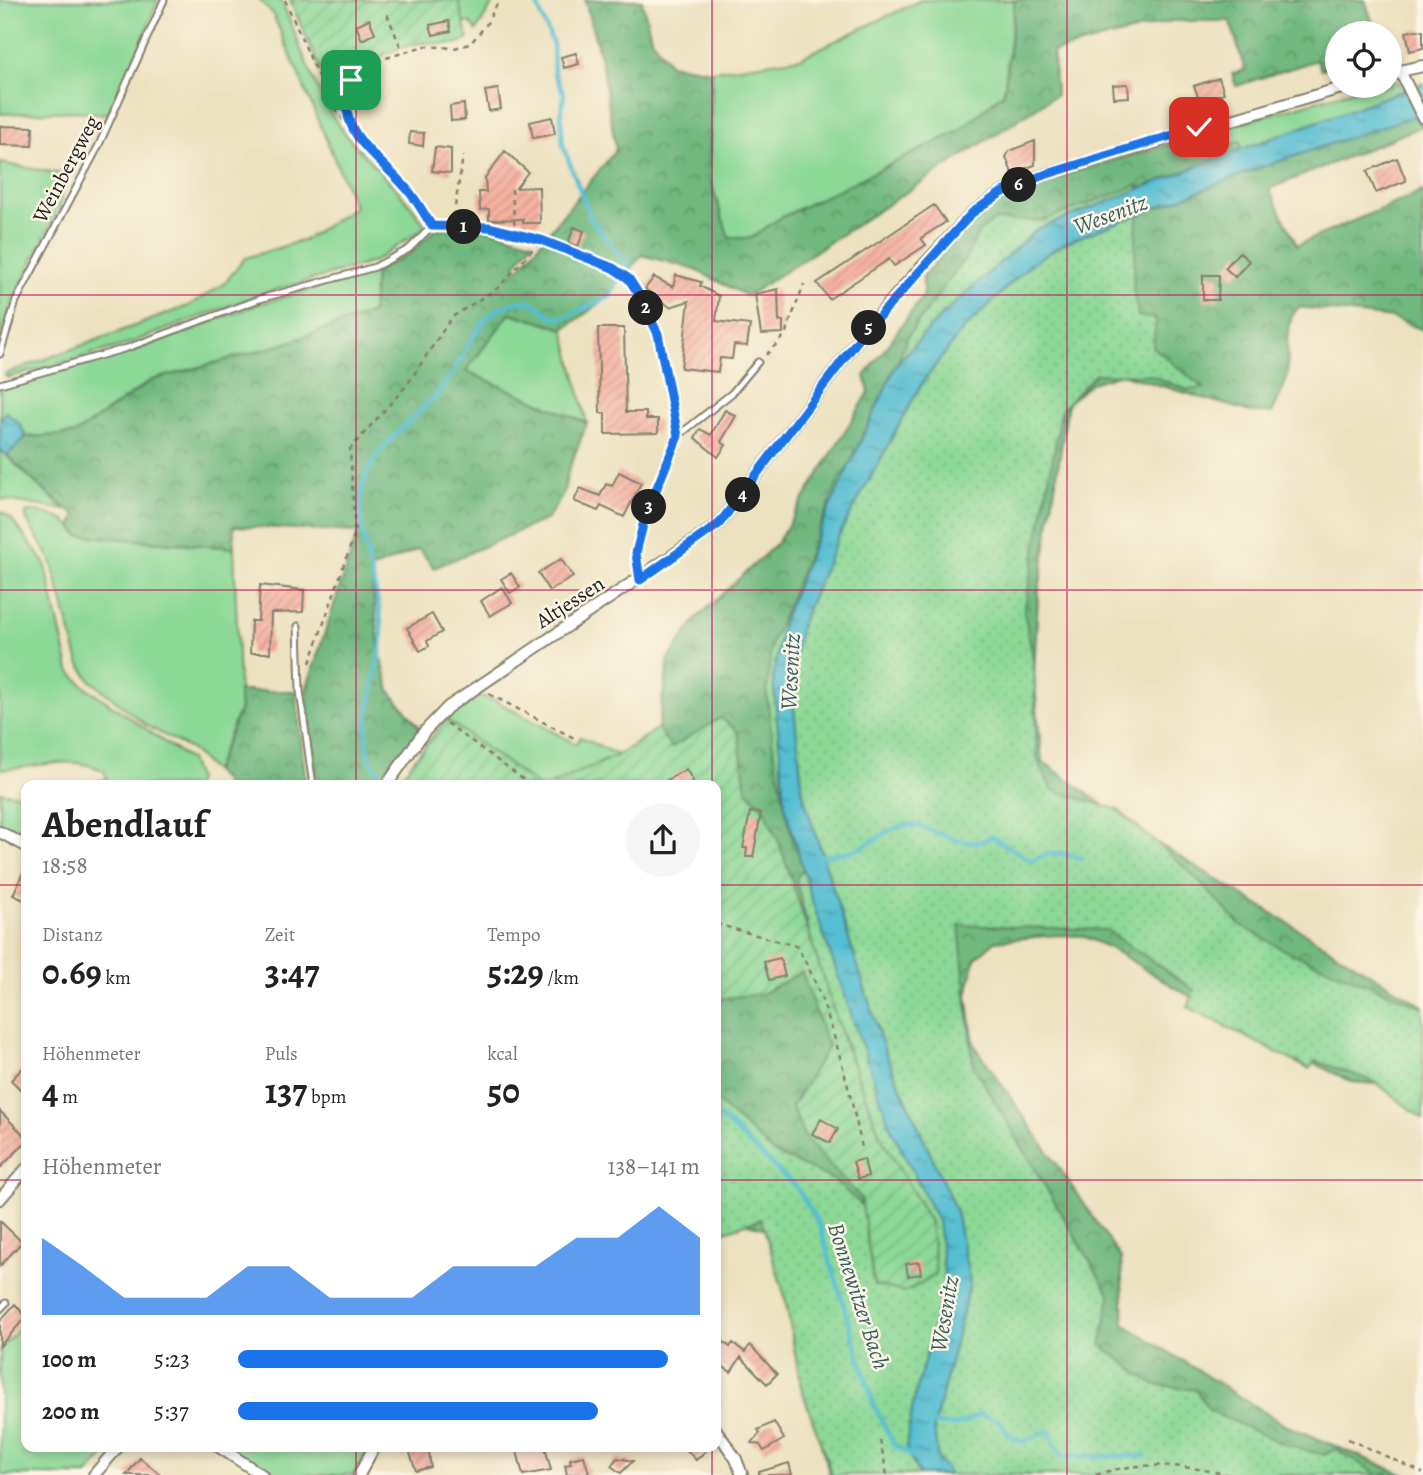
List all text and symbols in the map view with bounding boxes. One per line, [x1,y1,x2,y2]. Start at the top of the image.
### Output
map controls [1325,21,1402,98]
button: locate [1325,21,1402,98]
pin [321,50,381,110]
icon: arrive [332,61,370,99]
pin [1169,97,1229,157]
icon: check [1180,108,1218,146]
street label: Weinbergweg [26,110,106,228]
pin: 6 [1002,168,1036,202]
text: 6 [1014,171,1023,197]
water label: Wesenitz [1069,187,1152,242]
pin: 1 [447,210,482,244]
text: 1 [460,213,467,239]
pin: 2 [628,290,664,326]
text: 2 [641,294,650,320]
pin: 5 [852,310,886,346]
text: 5 [864,314,873,340]
pin: 4 [726,477,760,512]
text: 4 [738,481,747,507]
pin: 3 [632,490,666,524]
text: 3 [644,493,653,519]
street label: Altjessen [530,569,610,635]
water label: Wesenitz [773,632,808,711]
text: Abendlauf [42,798,206,850]
button: share [626,803,700,877]
text: 18:58 [42,850,88,881]
text: Distanz [42,922,103,948]
text: Zeit [265,922,295,948]
text: Tempo [487,922,540,948]
text: 0.69 [42,948,102,996]
text: 3:47 [265,948,319,996]
text: 5:29 [487,948,544,996]
text: km [102,965,131,991]
text: /km [544,965,579,991]
text: Höhenmeter [42,1041,141,1067]
text: Puls [265,1041,298,1067]
text: kcal [487,1041,518,1067]
text: 4 [42,1067,58,1115]
text: 137 [265,1067,307,1115]
text: 50 [487,1067,520,1115]
text: m [58,1084,78,1110]
text: bpm [307,1084,346,1110]
text: Höhenmeter [42,1151,162,1182]
text: 138–141 m [608,1151,700,1182]
water label: Bonnewitzer Bach [820,1219,897,1374]
water label: Wesenitz [923,1273,967,1354]
text: 100 m [42,1344,97,1375]
text: 5:23 [154,1344,190,1375]
text: 200 m [42,1396,100,1427]
text: 5:37 [154,1396,189,1427]

